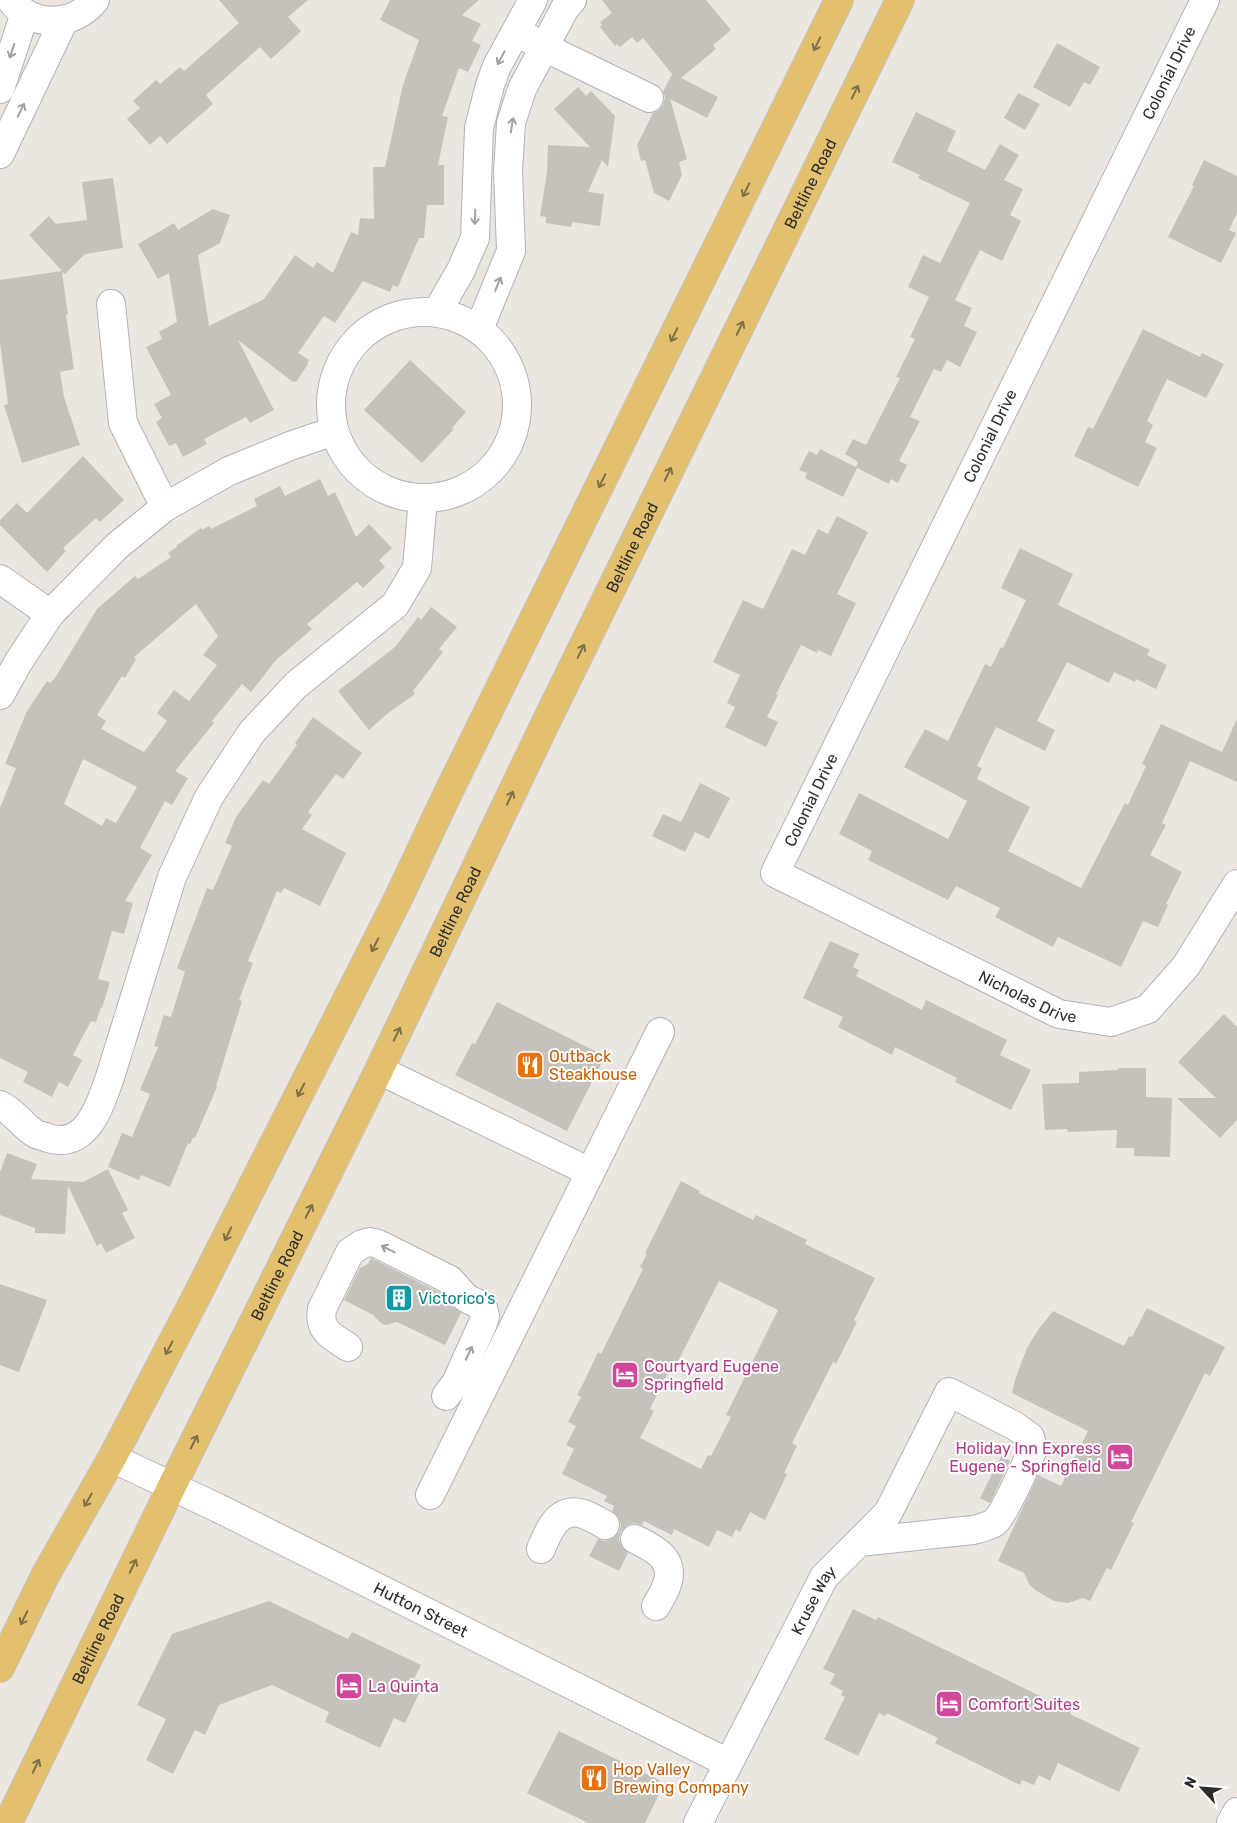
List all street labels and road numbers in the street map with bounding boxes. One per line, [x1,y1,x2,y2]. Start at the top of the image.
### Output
street label: Colonial Drive [1138,23,1200,123]
street label: Beltline Road [780,135,840,232]
street label: Colonial Drive [959,386,1021,486]
street label: Beltline Road [602,499,662,596]
street label: Colonial Drive [780,750,842,850]
street label: Beltline Road [425,863,485,960]
street label: Nicholas Drive [976,966,1078,1026]
street label: Beltline Road [246,1227,307,1324]
street label: Kruse Way [787,1561,840,1638]
street label: Hutton Street [371,1578,471,1641]
street label: Beltline Road [68,1590,128,1687]

